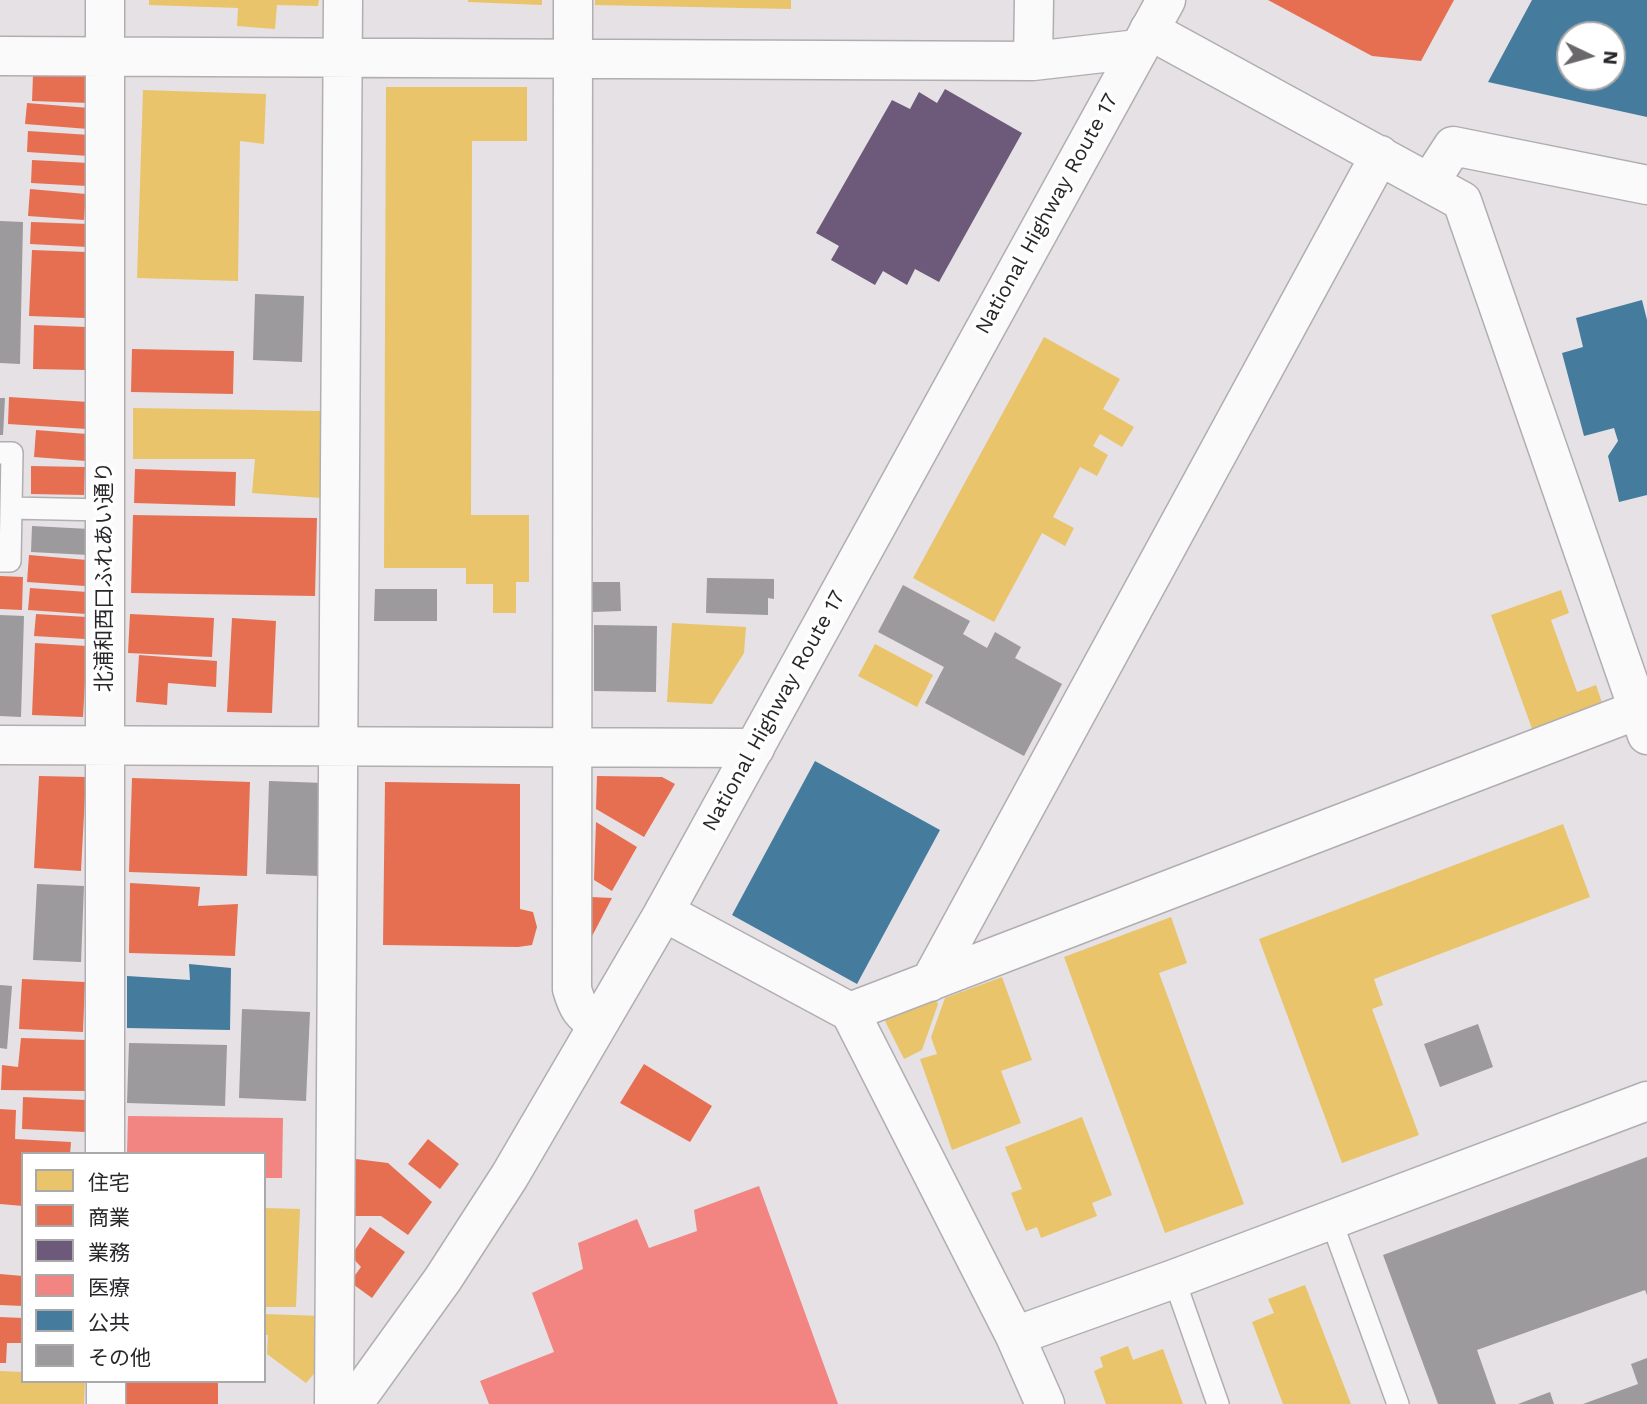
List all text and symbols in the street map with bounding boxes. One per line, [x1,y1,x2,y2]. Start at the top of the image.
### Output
north arrow [1556,21,1626,91]
text: N [1598,50,1622,66]
street label: National Highway Route 17 [970,89,1124,339]
street label: 北浦和西口ふれあい通り [92,462,118,692]
street label: National Highway Route 17 [697,586,851,836]
legend [21,1152,266,1383]
text: 住宅 [88,1170,130,1195]
text: 商業 [88,1205,130,1230]
text: 業務 [88,1240,130,1265]
text: 医療 [88,1275,130,1300]
text: 公共 [88,1310,130,1335]
text: その他 [88,1345,151,1370]

